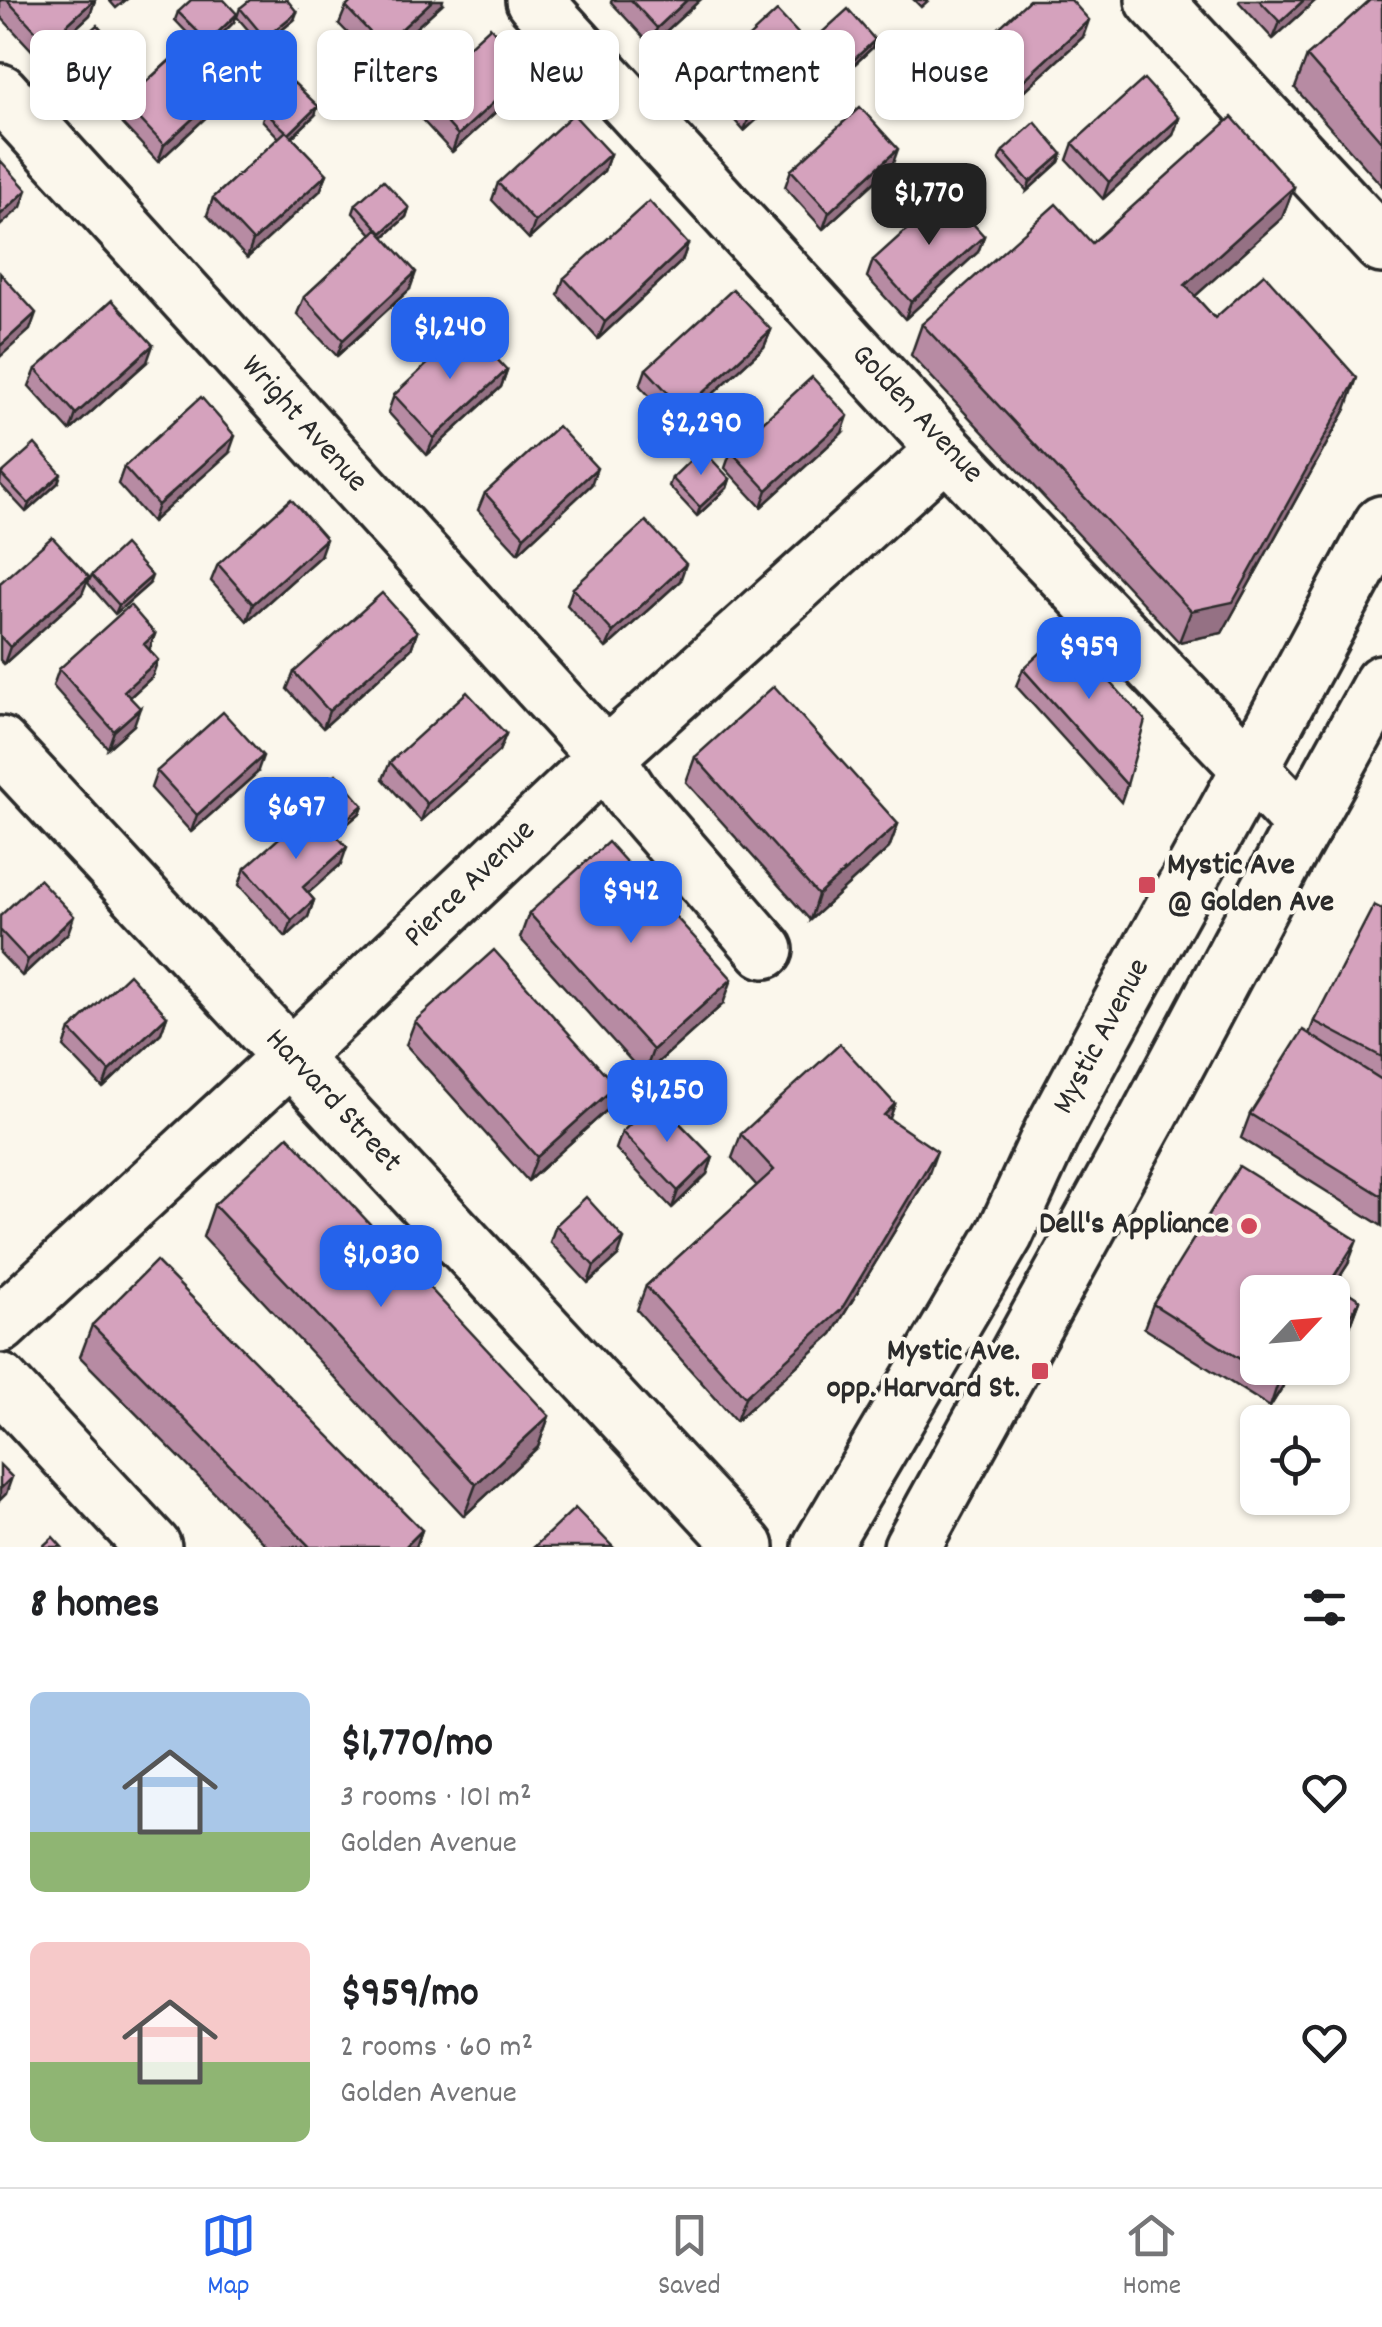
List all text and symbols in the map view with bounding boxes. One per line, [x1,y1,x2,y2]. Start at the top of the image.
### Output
chip: Buy [30,30,146,120]
chip: Rent [166,30,297,120]
chip: Filters [317,30,474,120]
chip: New [494,30,619,120]
chip: Apartment [639,30,855,120]
chip: House [875,30,1024,120]
pin: $1,770 [848,163,1010,248]
text: $1,770 [893,172,965,218]
pin: $1,240 [369,297,531,382]
text: $1,240 [413,306,487,352]
street label: Golden Avenue [839,335,993,495]
street label: Wright Avenue [229,346,377,504]
pin: $2,290 [620,393,782,478]
text: $2,290 [660,402,742,448]
pin: $959 [1030,617,1148,702]
text: $959 [1059,626,1119,672]
pin: $697 [237,777,355,862]
text: $697 [267,786,325,832]
street label: Pierce Avenue [395,810,547,960]
place label: Mystic Ave @ Golden Ave [1167,844,1334,927]
pin: $942 [572,861,690,946]
text: $942 [602,870,660,916]
marker: Mystic Ave @ Golden Ave [1136,874,1158,896]
street label: Mystic Avenue [1043,951,1163,1123]
street label: Harvard Street [253,1019,412,1185]
pin: $1,250 [586,1060,748,1145]
text: $1,250 [629,1069,705,1115]
place label: Dell's Appliance [1039,1203,1229,1249]
marker: Dell's Appliance [1238,1215,1260,1237]
pin: $1,030 [300,1225,462,1310]
text: $1,030 [342,1234,420,1280]
north arrow [1240,1275,1350,1385]
map controls [1240,1275,1350,1515]
place label: Mystic Ave. opp. Harvard St. [827,1330,1020,1413]
marker: Mystic Ave. opp. Harvard St. [1029,1360,1051,1382]
button: locate [1240,1405,1350,1515]
text: 8 homes [30,1577,159,1637]
icon: filters [1297,1580,1352,1635]
text: $1,770/mo [340,1716,493,1776]
icon: home [110,1732,230,1852]
icon: heart [1297,1765,1352,1820]
text: 3 rooms · 101 m² [340,1776,532,1822]
text: Golden Avenue [340,1822,517,1868]
text: $959/mo [340,1966,479,2026]
icon: home [110,1982,230,2102]
icon: heart [1297,2015,1352,2070]
text: 2 rooms · 60 m² [340,2026,533,2072]
text: Golden Avenue [340,2072,517,2118]
tab: Map [201,2208,256,2308]
tab: Saved [658,2208,721,2308]
tab: Home [1123,2208,1181,2308]

